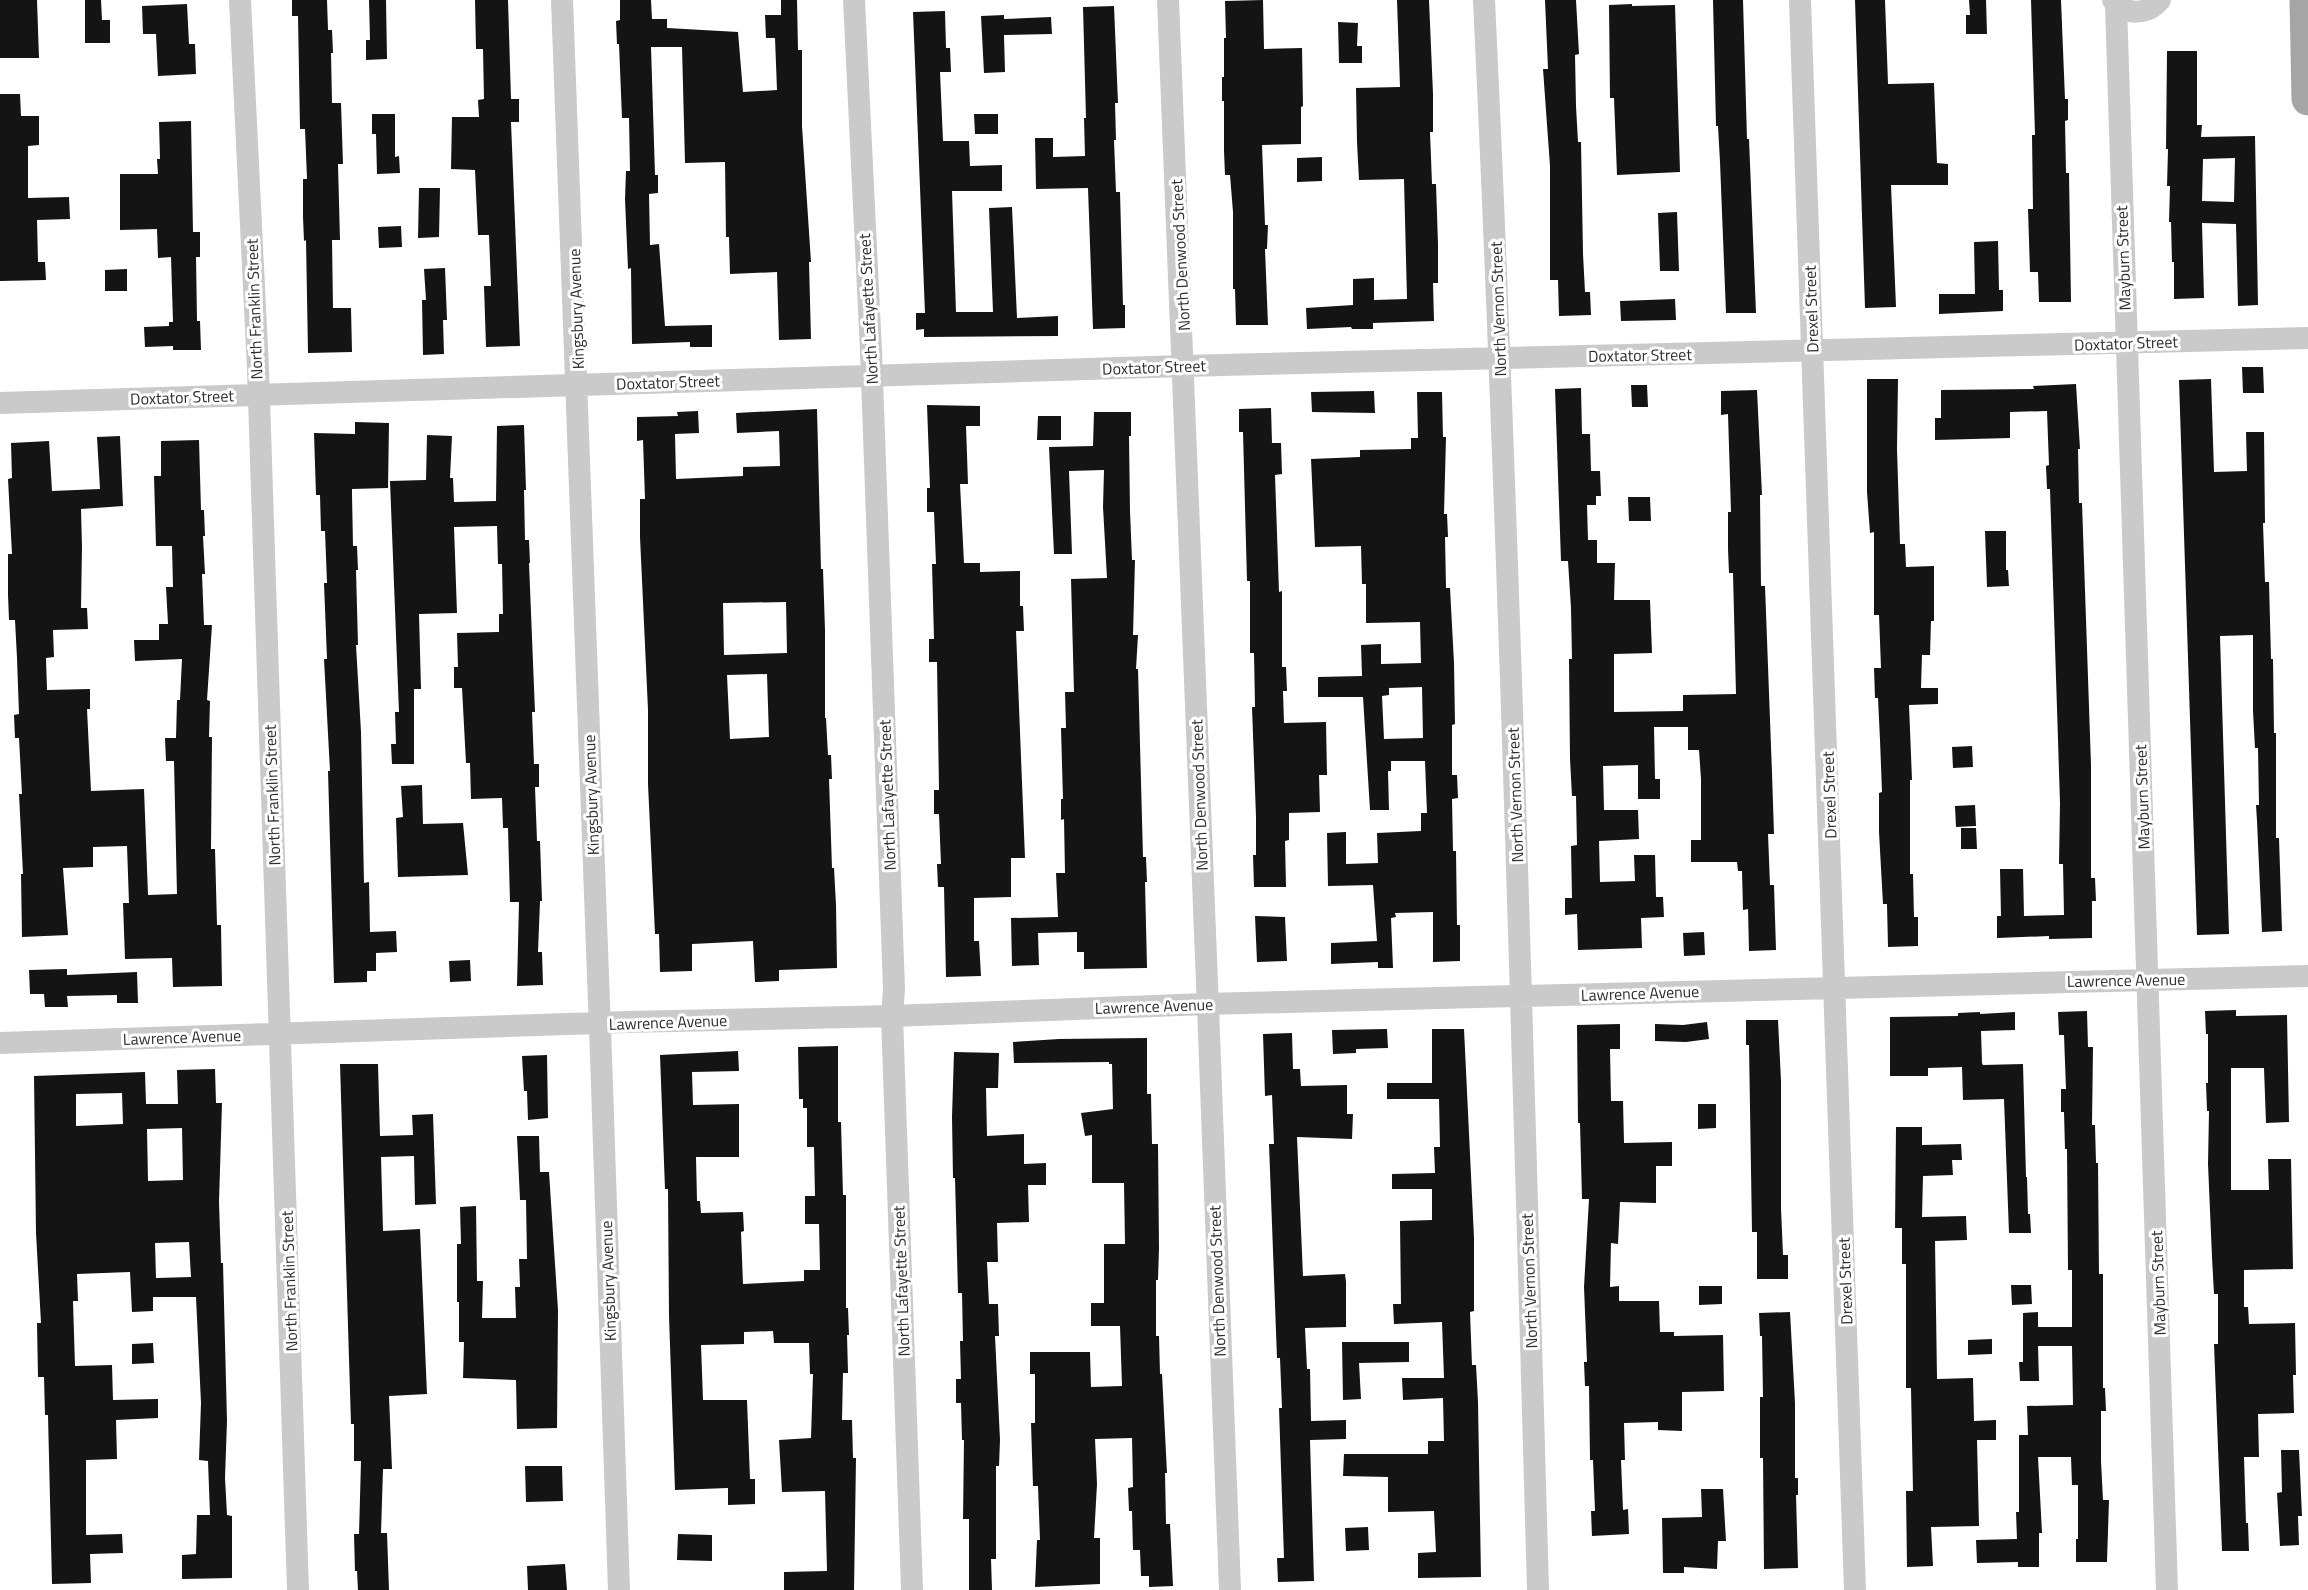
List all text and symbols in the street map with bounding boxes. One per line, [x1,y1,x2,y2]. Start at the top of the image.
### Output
street label: North Denwood Street [1164,178,1196,331]
street label: Mayburn Street [2109,205,2137,311]
street label: North Lafayette Street [852,233,884,385]
street label: North Franklin Street [240,238,268,380]
street label: North Vernon Street [1484,241,1512,377]
street label: Kingsbury Avenue [562,248,590,370]
street label: Drexel Street [1797,265,1825,353]
street label: Doxtator Street [2074,329,2179,357]
street label: Doxtator Street [1588,342,1692,368]
street label: Doxtator Street [1102,353,1207,381]
street label: Doxtator Street [616,368,721,396]
street label: Doxtator Street [130,383,235,411]
street label: North Denwood Street [1184,718,1214,871]
street label: North Lafayette Street [872,719,902,871]
street label: North Franklin Street [258,724,286,866]
street label: North Vernon Street [1501,727,1529,863]
street label: Kingsbury Avenue [577,734,605,856]
street label: Mayburn Street [2128,744,2156,850]
street label: Drexel Street [1815,751,1843,839]
street label: Lawrence Avenue [2067,967,2185,993]
street label: Lawrence Avenue [1580,979,1700,1007]
street label: Lawrence Avenue [1094,992,1214,1020]
street label: Lawrence Avenue [608,1008,728,1036]
street label: Lawrence Avenue [122,1023,242,1051]
street label: North Denwood Street [1202,1204,1232,1357]
street label: North Lafayette Street [886,1205,916,1357]
street label: North Franklin Street [275,1210,303,1352]
street label: North Vernon Street [1515,1213,1543,1349]
street label: Kingsbury Avenue [594,1220,622,1342]
street label: Mayburn Street [2144,1230,2172,1336]
street label: Drexel Street [1831,1237,1859,1325]

